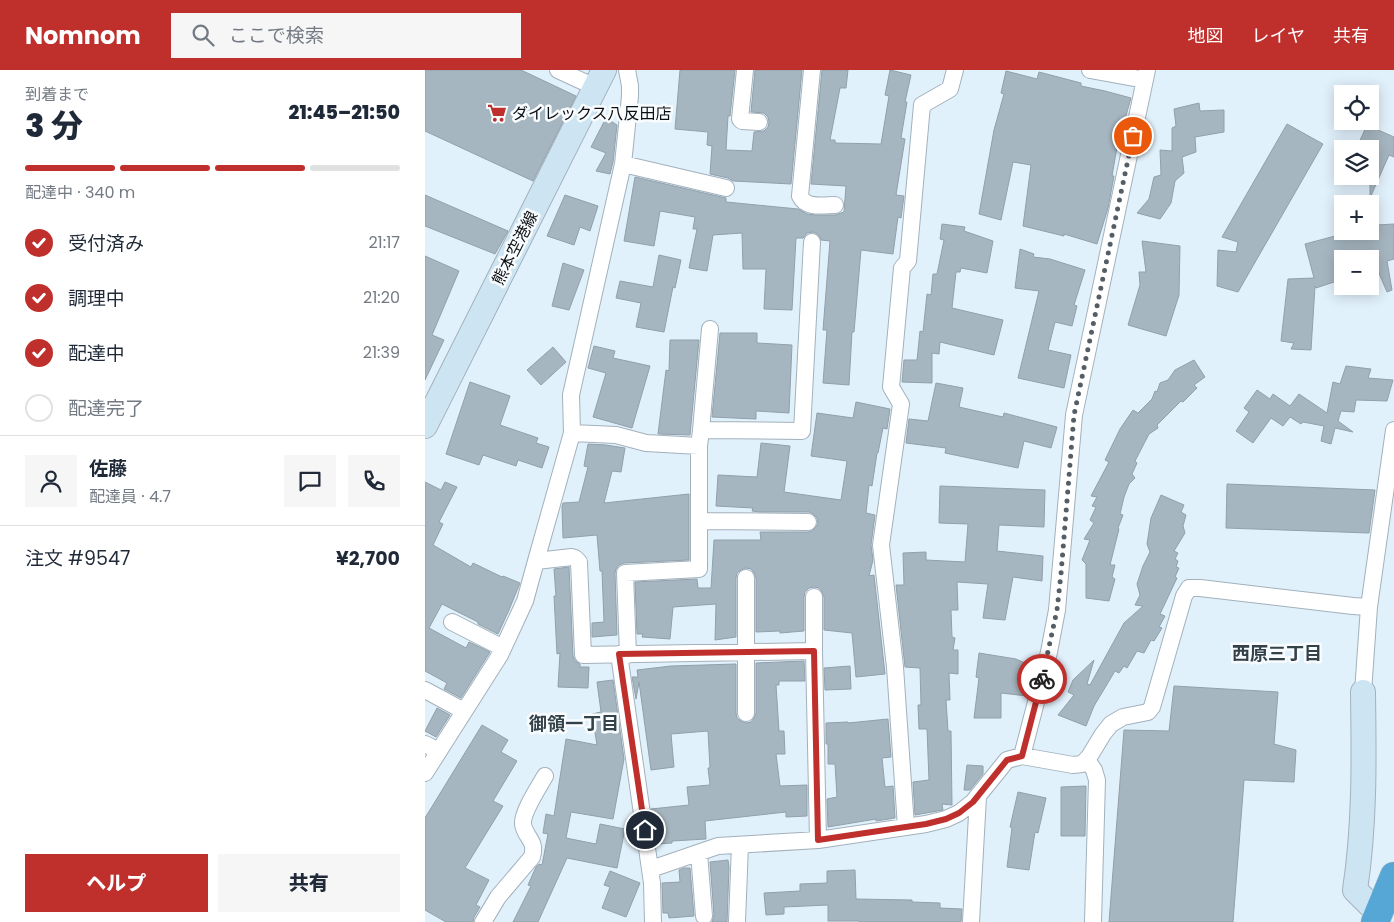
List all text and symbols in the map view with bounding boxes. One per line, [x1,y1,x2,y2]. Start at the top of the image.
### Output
search box [171,13,521,58]
text: Nomnom [25,19,141,52]
icon: search [189,21,217,49]
text: ここで検索 [229,22,324,49]
text: 地図 [1188,23,1224,48]
text: レイヤ [1252,23,1305,48]
text: 共有 [1333,23,1369,48]
text: 到着まで [25,83,89,106]
map controls [1334,85,1379,295]
button: locate [1334,85,1379,130]
text: 21:45–21:50 [289,99,400,126]
supermarket icon: ダイレックス八反田店 [486,102,508,124]
place label: ダイレックス八反田店 [512,102,672,125]
text: 3 分 [25,103,83,148]
pin [1112,115,1154,157]
icon: bag [1119,122,1147,150]
button: layers [1334,140,1379,185]
text: 配達中 · 340 m [25,181,135,204]
button: + [1334,195,1379,240]
street label: 熊本空港線 [487,207,543,289]
icon: check [25,229,53,257]
text: 受付済み [68,230,144,257]
text: 21:17 [368,231,400,254]
button: − [1334,250,1379,295]
icon: check [25,284,53,312]
text: 調理中 [68,285,125,312]
text: 21:20 [363,286,400,309]
icon: check [25,339,53,367]
text: 配達中 [68,340,125,367]
text: 21:39 [363,341,400,364]
text: 配達完了 [68,395,144,422]
button: person [25,455,77,507]
text: 佐藤 [89,455,127,482]
button: chat [284,455,336,507]
button: phone [348,455,400,507]
text: 配達員 · 4.7 [89,485,171,508]
text: 注文 #9547 [25,545,130,572]
text: ¥2,700 [336,545,400,572]
district label: 西原三丁目 [1232,641,1322,666]
courier [1017,654,1067,704]
icon: bike [1028,665,1056,693]
district label: 御領一丁目 [528,711,619,736]
pin [624,809,666,851]
icon: home [631,816,659,844]
button: ヘルプ [25,854,208,912]
button: 共有 [218,854,400,912]

